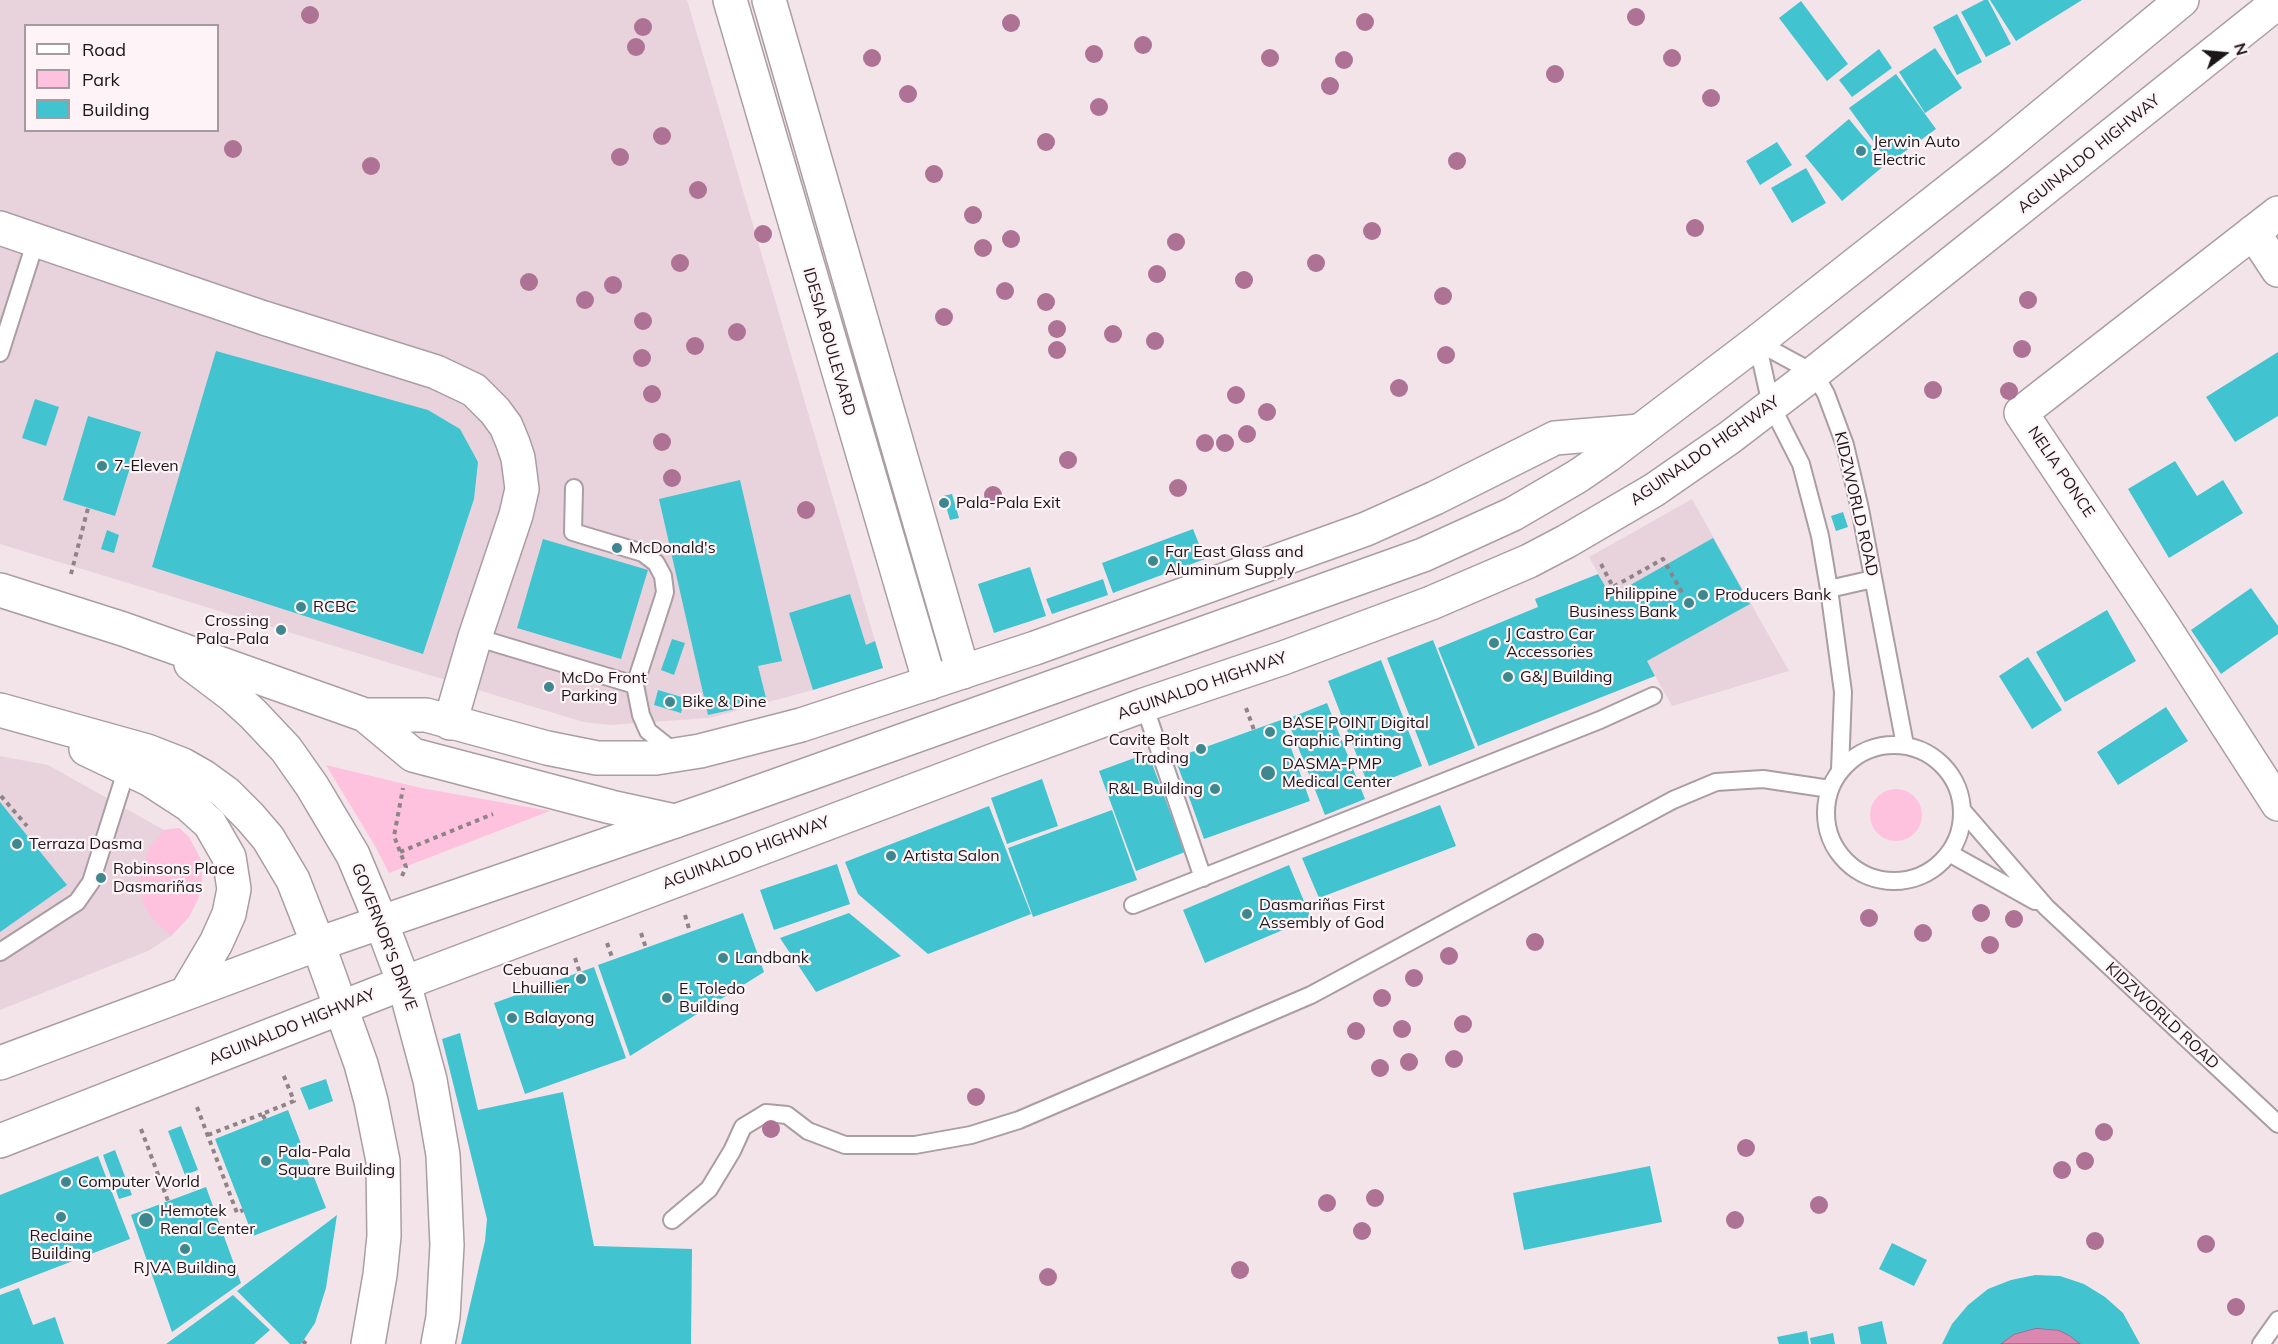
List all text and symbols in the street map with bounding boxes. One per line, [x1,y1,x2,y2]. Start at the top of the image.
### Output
legend [24,24,219,132]
north arrow [2194,24,2254,84]
text: Road [82,38,126,61]
text: N [2230,40,2253,58]
text: Park [82,68,120,91]
street label: AGUINALDO HIGHWAY [2014,91,2164,217]
text: Building [82,98,150,121]
place label: Jerwin Auto Electric [1873,132,1960,170]
marker: Jerwin Auto Electric [1854,144,1868,158]
street label: IDESIA BOULEVARD [799,266,859,418]
street label: AGUINALDO HIGHWAY [1627,392,1783,510]
street label: NELIA PONCE [2024,423,2098,521]
street label: KIDZWORLD ROAD [1830,430,1882,578]
place label: 7-Eleven [114,456,179,476]
marker: 7-Eleven [95,459,109,473]
place label: Pala-Pala Exit [956,493,1060,513]
marker: Pala-Pala Exit [937,496,951,510]
place label: McDonald's [629,538,716,558]
marker: McDonald's [610,541,624,555]
place label: Far East Glass and Aluminum Supply [1165,542,1304,580]
marker: Far East Glass and Aluminum Supply [1146,554,1160,568]
place label: Philippine Business Bank [1569,584,1677,622]
place label: Producers Bank [1715,585,1831,605]
marker: Producers Bank [1696,588,1710,602]
marker: Philippine Business Bank [1682,596,1696,610]
place label: RCBC [313,597,357,617]
marker: RCBC [294,600,308,614]
place label: Crossing Pala-Pala [196,611,269,649]
marker: Crossing Pala-Pala [274,623,288,637]
place label: J Castro Car Accessories [1506,624,1594,662]
marker: J Castro Car Accessories [1487,636,1501,650]
street label: AGUINALDO HIGHWAY [1115,648,1289,724]
place label: G&J Building [1520,667,1612,687]
place label: McDo Front Parking [561,668,647,706]
marker: G&J Building [1501,670,1515,684]
marker: McDo Front Parking [542,680,556,694]
place label: Bike & Dine [682,692,766,712]
marker: Bike & Dine [663,695,677,709]
place label: BASE POINT Digital Graphic Printing [1282,713,1429,751]
marker: BASE POINT Digital Graphic Printing [1263,725,1277,739]
place label: Cavite Bolt Trading [1109,730,1189,768]
marker: Cavite Bolt Trading [1194,742,1208,756]
place label: DASMA-PMP Medical Center [1282,754,1392,792]
marker: DASMA-PMP Medical Center [1259,764,1277,782]
place label: R&L Building [1108,779,1203,799]
marker: R&L Building [1208,782,1222,796]
street label: AGUINALDO HIGHWAY [660,812,832,894]
place label: Terraza Dasma [29,834,142,854]
marker: Terraza Dasma [10,837,24,851]
place label: Artista Salon [903,846,1000,866]
marker: Artista Salon [884,849,898,863]
place label: Robinsons Place Dasmariñas [113,859,235,897]
street label: GOVERNOR'S DRIVE [347,861,421,1013]
marker: Robinsons Place Dasmariñas [94,871,108,885]
place label: Dasmariñas First Assembly of God [1259,895,1385,933]
marker: Dasmariñas First Assembly of God [1240,907,1254,921]
place label: Landbank [735,948,809,968]
marker: Landbank [716,951,730,965]
street label: KIDZWORLD ROAD [2101,958,2223,1074]
place label: Cebuana Lhuillier [503,960,569,998]
marker: Cebuana Lhuillier [574,972,588,986]
place label: E. Toledo Building [679,979,745,1017]
street label: AGUINALDO HIGHWAY [206,985,378,1069]
marker: E. Toledo Building [660,991,674,1005]
place label: Balayong [524,1008,594,1028]
marker: Balayong [505,1011,519,1025]
place label: Pala-Pala Square Building [278,1142,395,1180]
marker: Pala-Pala Square Building [259,1154,273,1168]
place label: Computer World [78,1172,200,1192]
marker: Computer World [59,1175,73,1189]
place label: Hemotek Renal Center [160,1201,255,1239]
marker: Reclaine Building [54,1210,68,1224]
marker: Hemotek Renal Center [137,1211,155,1229]
place label: Reclaine Building [30,1226,92,1264]
marker: RJVA Building [178,1242,192,1256]
place label: RJVA Building [134,1258,236,1278]

